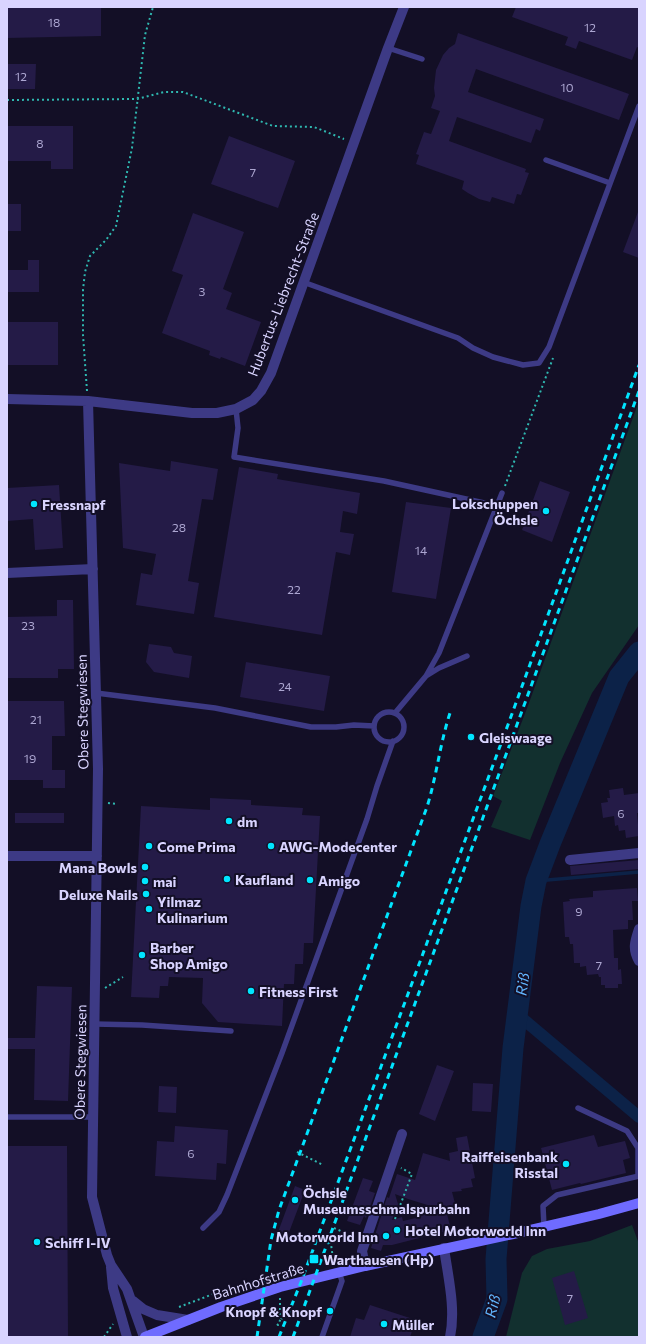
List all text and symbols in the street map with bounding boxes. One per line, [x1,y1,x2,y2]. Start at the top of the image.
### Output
house number: 18 [48,15,60,29]
house number: 12 [584,20,596,34]
house number: 12 [15,69,27,83]
house number: 10 [561,80,574,94]
house number: 8 [36,136,44,150]
house number: 7 [250,165,256,179]
street label: Hubertus-Liebrecht-Straße [244,209,322,379]
house number: 3 [199,284,206,298]
place label: Lokschuppen Öchsle [452,495,538,528]
place label: Fressnapf [42,496,106,513]
marker: Fressnapf [29,499,39,509]
marker: Lokschuppen Öchsle [541,506,551,516]
house number: 28 [172,520,186,534]
house number: 14 [415,543,427,557]
house number: 22 [287,582,301,596]
house number: 23 [21,618,35,632]
street label: Obere Stegwiesen [72,654,92,770]
house number: 24 [278,679,292,693]
house number: 21 [30,712,42,726]
place label: Gleiswaage [479,729,552,746]
marker: Gleiswaage [466,732,476,742]
house number: 19 [24,751,36,765]
house number: 6 [617,806,625,820]
place label: dm [237,813,257,830]
marker: dm [224,816,234,826]
place label: Come Prima [157,838,236,855]
place label: AWG-Modecenter [279,838,397,855]
marker: Come Prima [144,841,154,851]
marker: AWG-Modecenter [266,841,276,851]
place label: Mana Bowls [59,859,137,876]
marker: Mana Bowls [140,862,150,872]
place label: Kaufland [235,871,293,888]
place label: Amigo [318,872,360,889]
place label: mai [153,873,177,890]
marker: Kaufland [222,874,232,884]
marker: Amigo [305,875,315,885]
marker: mai [140,876,150,886]
place label: Deluxe Nails [59,886,138,903]
marker: Deluxe Nails [141,889,151,899]
place label: Yilmaz Kulinarium [157,893,228,926]
marker: Yilmaz Kulinarium [144,904,154,914]
house number: 9 [575,904,583,918]
place label: Barber Shop Amigo [150,939,228,972]
marker: Barber Shop Amigo [137,950,147,960]
house number: 7 [596,958,602,972]
water label: Riß [511,971,533,997]
place label: Fitness First [259,983,338,1000]
marker: Fitness First [246,986,256,996]
street label: Obere Stegwiesen [70,1004,90,1120]
house number: 6 [187,1146,195,1160]
place label: Raiffeisenbank Risstal [461,1148,558,1181]
marker: Raiffeisenbank Risstal [561,1159,571,1169]
place label: Öchsle Museumsschmalspurbahn [303,1184,470,1217]
marker: Öchsle Museumsschmalspurbahn [290,1195,300,1205]
place label: Hotel Motorworld Inn [405,1222,546,1239]
marker: Hotel Motorworld Inn [392,1225,402,1235]
place label: Motorworld Inn [276,1228,378,1245]
marker: Motorworld Inn [381,1231,391,1241]
place label: Schiff I-IV [45,1234,111,1251]
marker: Schiff I-IV [32,1237,42,1247]
place label: Warthausen (Hp) [323,1251,434,1268]
marker: Warthausen (Hp) [308,1253,320,1265]
street label: Bahnhofstraße [210,1259,306,1303]
house number: 7 [567,1291,573,1305]
water label: Riß [480,1293,504,1319]
place label: Knopf & Knopf [226,1303,322,1320]
marker: Knopf & Knopf [325,1306,335,1316]
place label: Müller [392,1316,434,1333]
marker: Müller [379,1319,389,1329]

